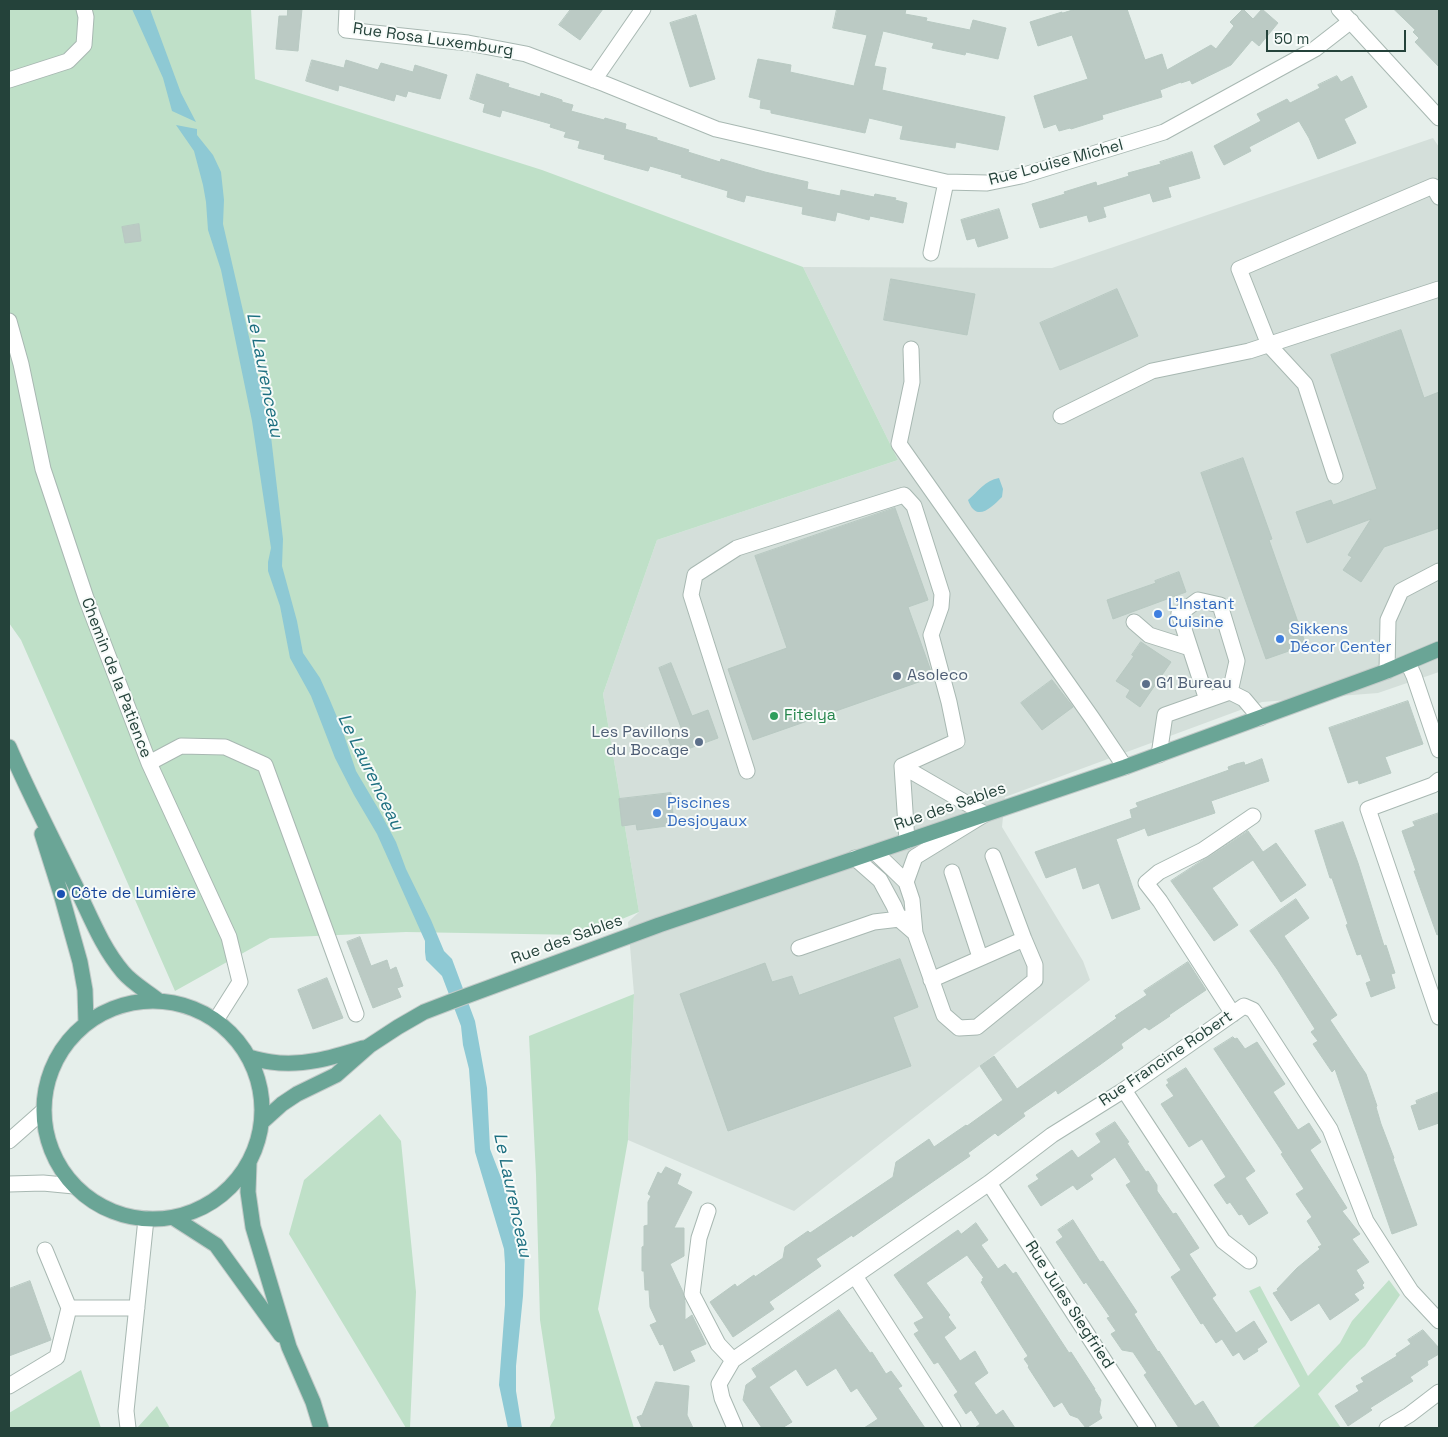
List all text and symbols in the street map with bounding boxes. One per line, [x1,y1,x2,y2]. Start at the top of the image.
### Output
street label: Rue Rosa Luxemburg [351,19,515,61]
scale bar [1268,20,1408,52]
text: 50 m [1274,29,1309,48]
street label: Rue Louise Michel [987,136,1125,190]
water label: Le Laurenceau [241,311,287,439]
street label: Chemin de la Patience [77,595,155,761]
place label: L'Instant Cuisine [1168,595,1234,633]
marker: L'Instant Cuisine [1152,608,1164,620]
place label: Sikkens Décor Center [1290,620,1392,658]
marker: Sikkens Décor Center [1274,633,1286,645]
place label: Asoleco [907,666,968,686]
marker: Asoleco [891,670,903,682]
place label: G1 Bureau [1156,674,1232,694]
marker: G1 Bureau [1140,678,1152,690]
place label: Fitelya [784,706,836,726]
water label: Le Laurenceau [333,710,407,834]
marker: Fitelya [768,710,780,722]
place label: Les Pavillons du Bocage [592,723,689,761]
marker: Les Pavillons du Bocage [693,736,705,748]
street label: Rue des Sables [892,779,1008,835]
place label: Piscines Desjoyaux [667,794,747,832]
marker: Piscines Desjoyaux [651,807,663,819]
place label: Côte de Lumière [71,884,196,904]
marker: Côte de Lumière [55,888,67,900]
street label: Rue des Sables [509,911,625,969]
street label: Rue Francine Robert [1096,1007,1236,1111]
water label: Le Laurenceau [488,1131,536,1259]
street label: Rue Jules Siegfried [1020,1237,1118,1373]

